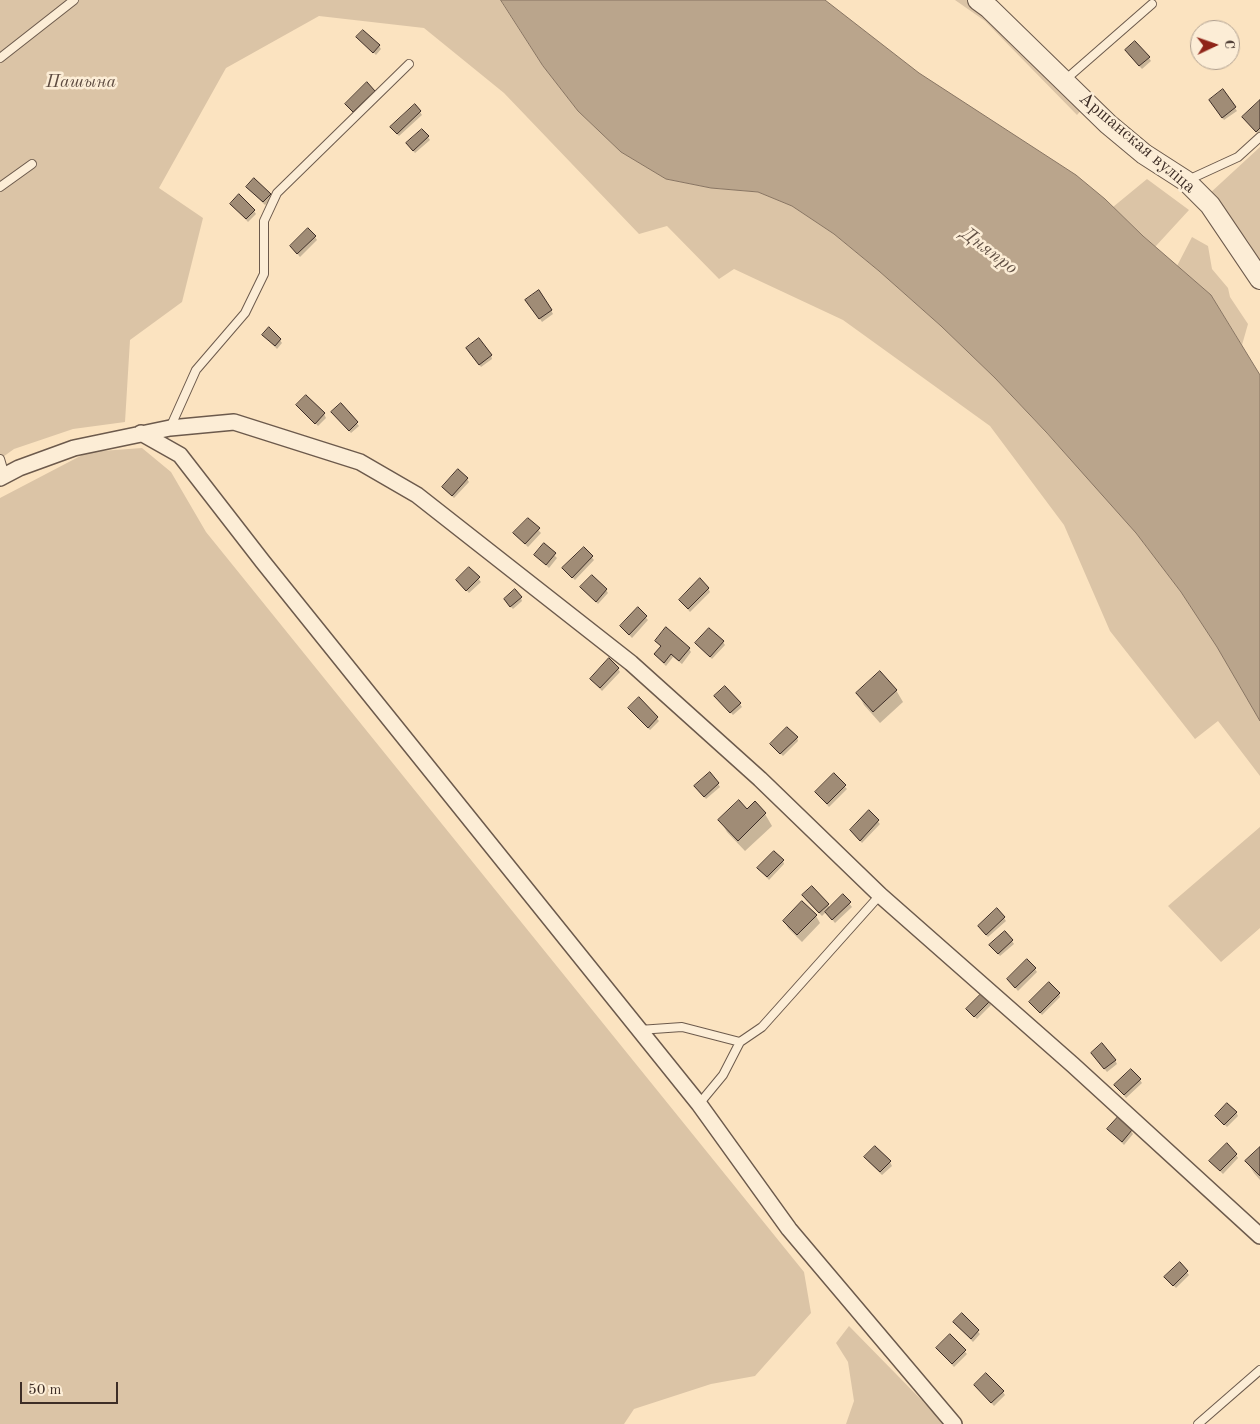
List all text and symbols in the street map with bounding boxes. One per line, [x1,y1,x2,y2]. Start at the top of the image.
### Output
north arrow [1190,20,1240,70]
text: С [1222,39,1236,49]
park label: Пашына [46,71,116,93]
street label: Аршанская вуліца [1074,88,1200,198]
water label: Дняпро [956,222,1022,280]
scale bar [22,1372,120,1404]
text: 50 m [28,1383,62,1398]

